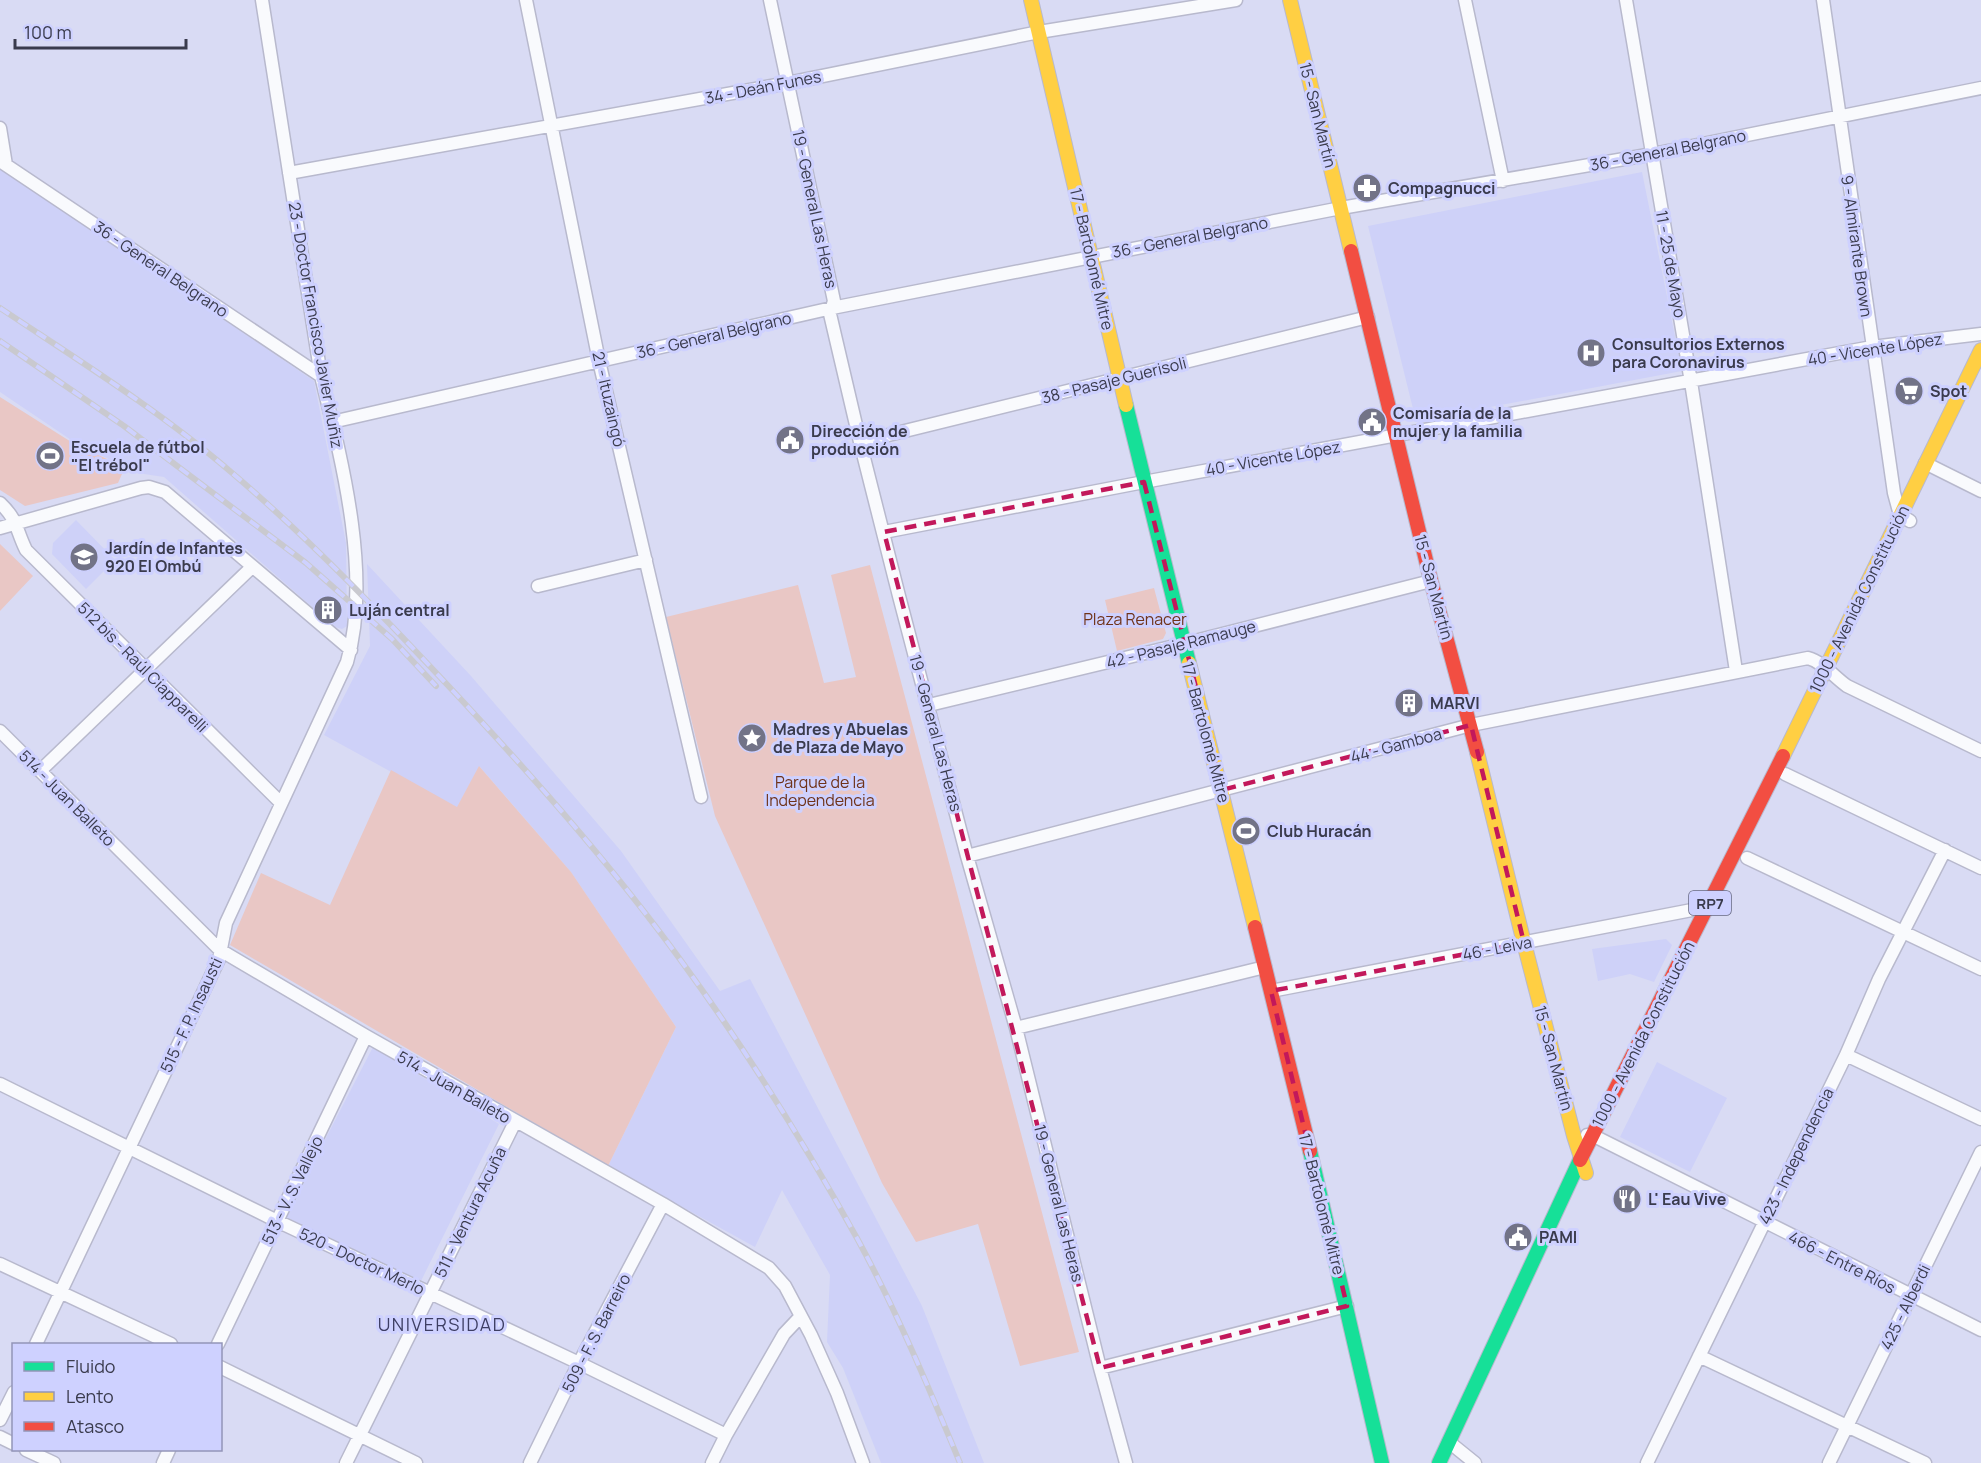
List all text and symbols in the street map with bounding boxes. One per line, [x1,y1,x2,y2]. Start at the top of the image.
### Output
scale bar [15,12,186,50]
text: 100 m [24,20,72,44]
street label: 15 - San Martín [1294,60,1342,170]
street label: 34 - Deán Funes [703,65,823,109]
street label: 36 - General Belgrano [1588,124,1748,176]
street label: 19 - General Las Heras [787,128,843,290]
pharmacy icon: Compagnucci [1351,172,1383,204]
street label: 9 - Almirante Brown [1836,174,1878,318]
place label: Compagnucci [1388,177,1495,199]
street label: 17 - Bartolomé Mitre [1065,186,1119,332]
street label: 23 - Doctor Francisco Javier Muñiz [284,200,348,450]
street label: 11 - 25 de Mayo [1651,209,1691,319]
street label: 36 - General Belgrano [1110,211,1270,263]
street label: 36 - General Belgrano [89,216,233,322]
street label: 36 - General Belgrano [635,307,793,363]
street label: 40 - Vicente López [1806,327,1944,371]
place label: Consultorios Externos para Coronavirus [1612,333,1785,373]
hospital icon: Consultorios Externos para Coronavirus [1575,337,1607,369]
street label: 21 - Ituzaingó [587,349,631,449]
street label: 38 - Pasaje Guerisoli [1039,351,1189,409]
supermarket icon: Spot [1893,375,1925,407]
place label: Spot [1930,380,1967,402]
place label: Comisaría de la mujer y la familia [1393,402,1522,442]
public building icon: Comisaría de la mujer y la familia [1356,406,1388,438]
place label: Dirección de producción [811,420,908,460]
public building icon: Dirección de producción [774,424,806,456]
street label: 40 - Vicente López [1204,435,1342,481]
place label: Escuela de fútbol "El trébol" [71,436,205,476]
sports icon: Escuela de fútbol "El trébol" [34,440,66,472]
street label: 1000 - Avenida Constitución [1804,502,1914,696]
street label: 15 - San Martín [1409,532,1459,642]
place label: Jardín de Infantes 920 El Ombú [105,537,243,577]
school or university icon: Jardín de Infantes 920 El Ombú [68,541,100,573]
building icon: Luján central [312,594,344,626]
street label: 512 bis - Raúl Ciapparelli [73,597,213,737]
place label: Luján central [349,599,450,621]
park label: Plaza Renacer [1083,608,1187,630]
street label: 42 - Pasaje Ramauge [1104,615,1258,673]
street label: 19 - General Las Heras [904,652,968,814]
street label: 17 - Bartolomé Mitre [1177,659,1235,805]
building icon: MARVI [1393,687,1425,719]
place label: MARVI [1430,692,1480,714]
place label: Madres y Abuelas de Plaza de Mayo [773,718,909,758]
place icon: Madres y Abuelas de Plaza de Mayo [736,722,768,754]
street label: 44 - Gamboa [1348,722,1444,768]
street label: 514 - Juan Balleto [14,745,120,851]
park label: Parque de la Independencia [765,771,875,811]
sports icon: Club Huracán [1230,815,1262,847]
place label: Club Huracán [1267,820,1372,842]
road number: RP7 [1689,891,1731,915]
street label: 46 - Leiva [1460,930,1534,966]
street label: 1000 - Avenida Constitución [1586,937,1700,1131]
street label: 515 - F. P. Insausti [155,954,227,1076]
street label: 15 - San Martín [1529,1003,1579,1113]
street label: 514 - Juan Balleto [393,1046,515,1128]
street label: 423 - Independencia [1753,1084,1839,1228]
street label: 19 - General Las Heras [1029,1122,1089,1284]
street label: 17 - Bartolomé Mitre [1294,1131,1350,1277]
street label: 513 - V. S. Vallejo [256,1132,328,1248]
street label: 511 - Ventura Acuña [429,1143,511,1281]
restaurant icon: L' Eau Vive [1611,1183,1643,1215]
place label: L' Eau Vive [1648,1188,1727,1210]
public building icon: PAMI [1502,1221,1534,1253]
street label: 520 - Doctor Merlo [296,1222,428,1300]
place label: PAMI [1539,1226,1577,1248]
street label: 466 - Entre Ríos [1785,1226,1899,1298]
street label: 425 - Alberdi [1875,1261,1935,1353]
street label: 509 - F. S. Barreiro [557,1270,635,1396]
district label: UNIVERSIDAD [378,1312,506,1336]
legend [12,1343,222,1451]
text: Fluido [66,1354,115,1378]
text: Lento [66,1384,114,1408]
text: Atasco [66,1414,124,1438]

